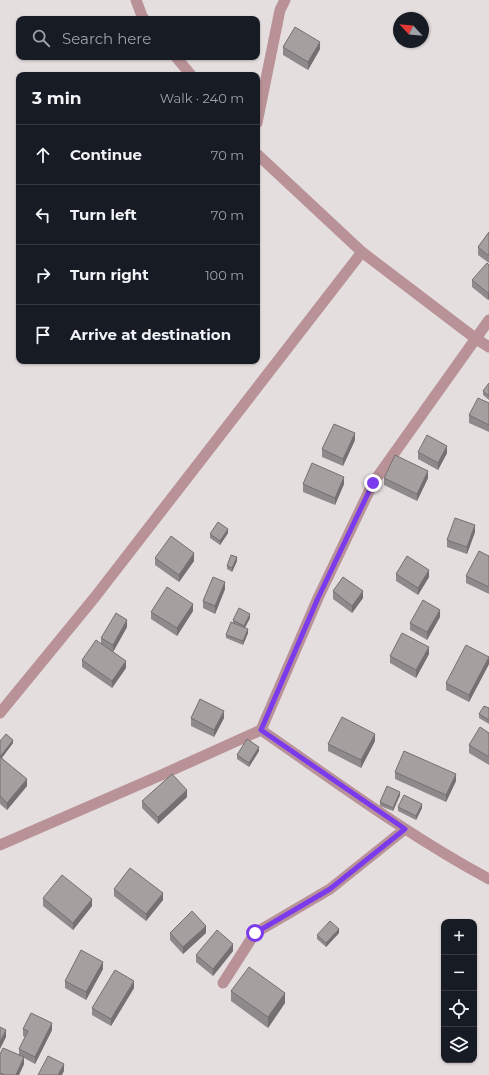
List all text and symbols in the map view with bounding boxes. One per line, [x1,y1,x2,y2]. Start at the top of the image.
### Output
north arrow [393,12,429,48]
search box [16,16,260,60]
icon: search [30,27,52,49]
text: Search here [62,29,151,48]
text: 3 min [32,88,82,108]
text: Walk · 240 m [160,90,244,106]
icon: ahead [32,144,54,166]
text: Continue [70,145,142,164]
text: 70 m [211,147,244,163]
icon: left [32,204,54,226]
text: Turn left [70,205,137,224]
text: 70 m [211,207,244,223]
icon: right [32,264,54,286]
text: Turn right [70,265,149,284]
text: 100 m [205,267,244,283]
icon: arrive [32,324,54,346]
text: Arrive at destination [70,325,231,344]
route end [364,474,382,492]
map controls [441,919,477,1063]
button: + [441,919,477,955]
route start [246,924,264,942]
button: − [441,955,477,991]
button: locate [441,991,477,1027]
button: layers [441,1027,477,1063]

